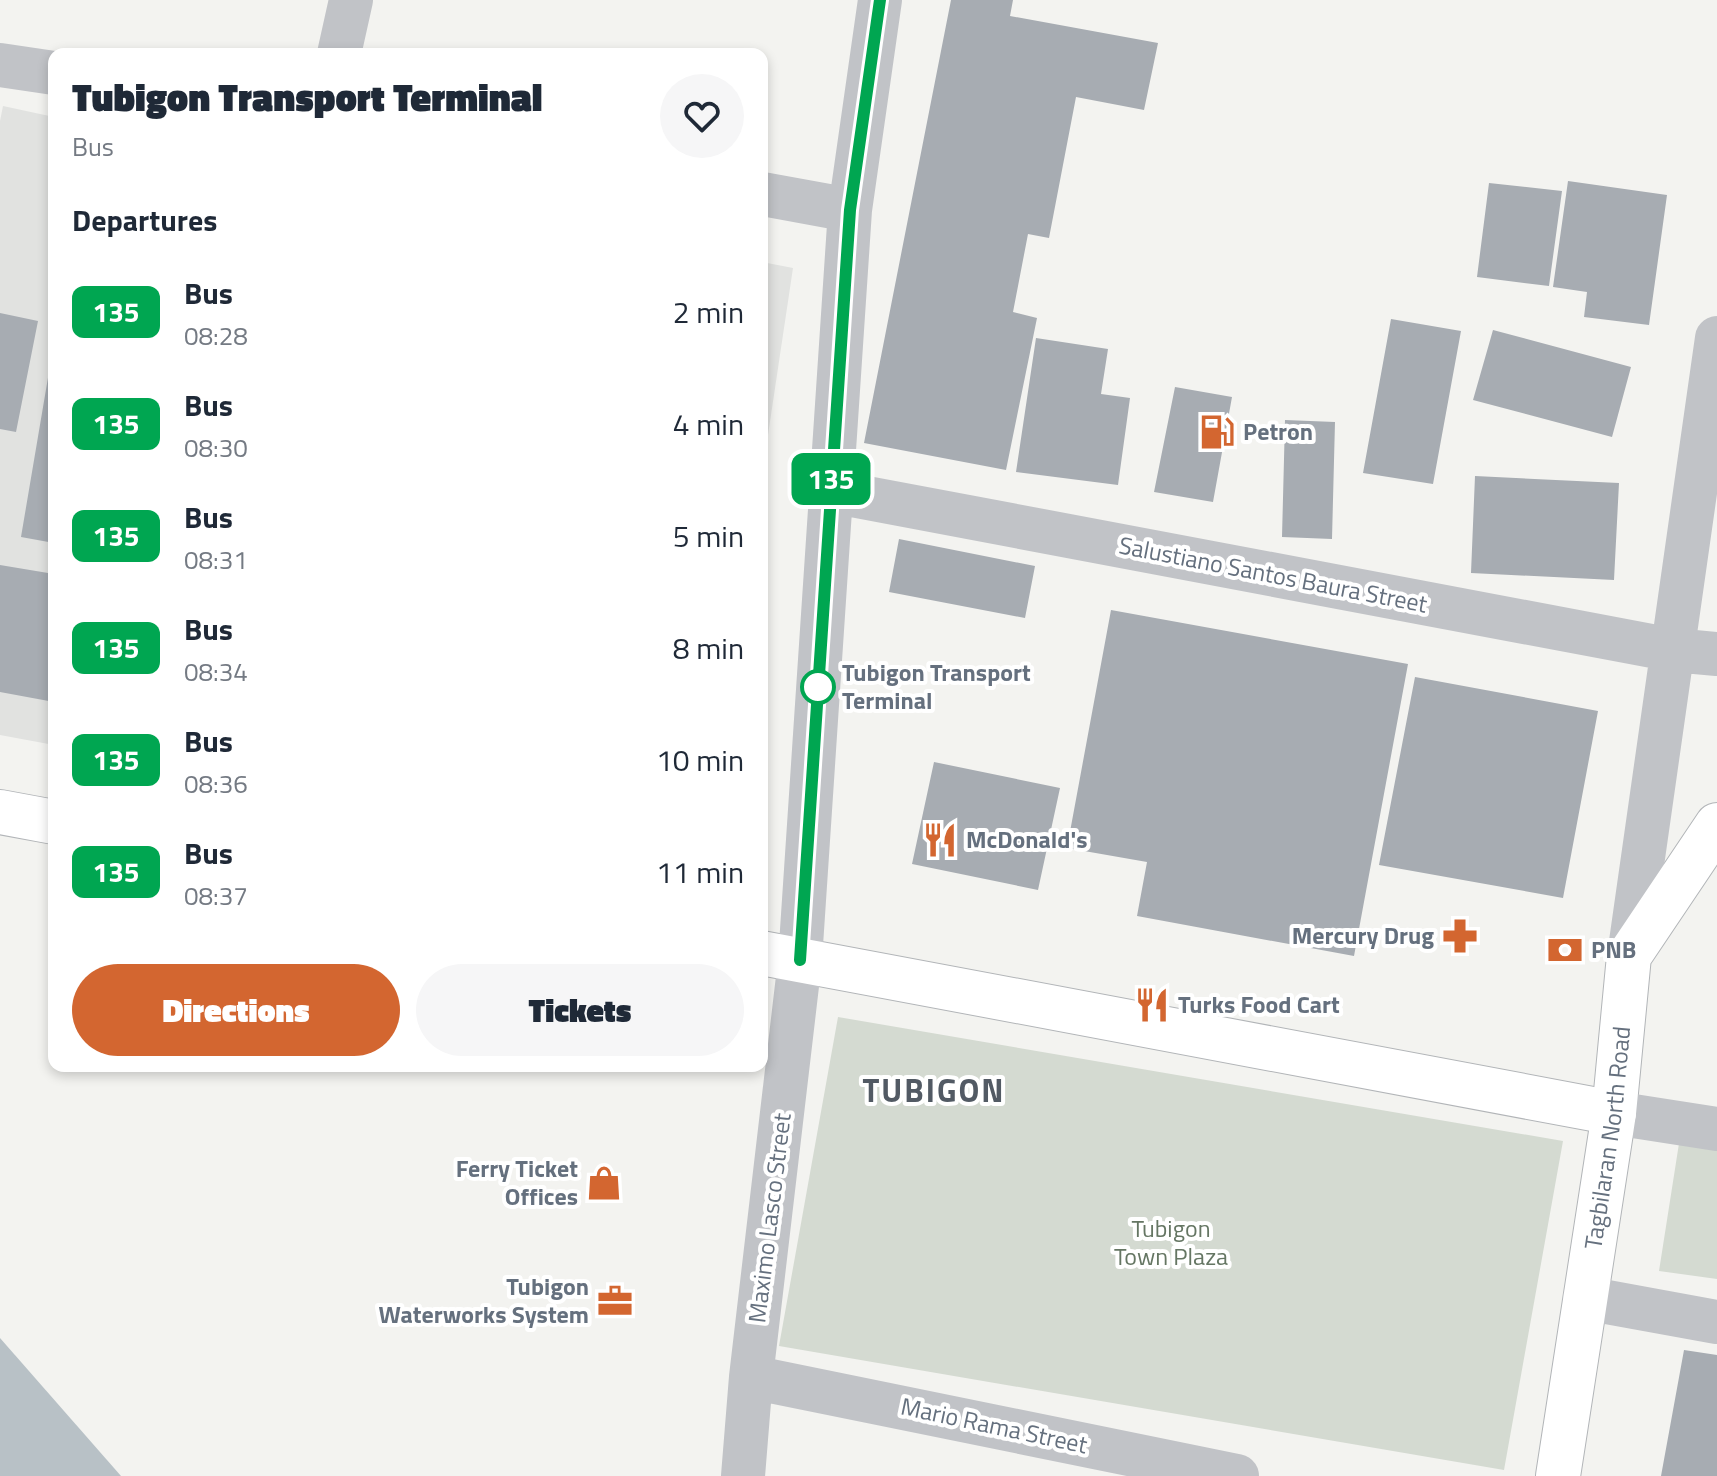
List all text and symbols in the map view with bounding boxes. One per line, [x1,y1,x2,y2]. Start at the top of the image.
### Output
text: Tubigon Transport Terminal [72,68,542,126]
button: heart [660,74,744,158]
text: Bus [72,127,114,166]
text: Departures [72,197,217,243]
text: Bus [184,270,233,316]
text: 2 min [673,289,744,335]
text: 135 [92,290,140,333]
text: 08:28 [184,316,248,355]
text: Bus [184,382,233,428]
text: 4 min [673,401,744,447]
text: 135 [92,402,140,445]
fuel station icon: Petron [1198,413,1236,451]
place label: Petron [1243,413,1313,449]
text: 08:30 [184,428,248,467]
line badge: 135 [785,453,877,505]
text: 135 [807,457,855,500]
text: Bus [184,494,233,540]
text: 5 min [673,513,744,559]
text: 135 [92,514,140,557]
street label: Salustiano Santos Baura Street [1116,526,1431,622]
text: 08:31 [184,540,248,579]
text: Bus [184,606,233,652]
text: 8 min [673,625,744,671]
text: 135 [92,626,140,669]
text: 08:34 [184,652,248,691]
place label: Tubigon Transport Terminal [842,654,1031,718]
marker: Tubigon Transport Terminal [801,670,835,704]
text: Bus [184,718,233,764]
text: 10 min [656,737,744,783]
text: 135 [92,738,140,781]
text: 08:36 [184,764,248,803]
restaurant icon: McDonald's [921,821,959,859]
place label: McDonald's [966,821,1088,857]
text: Bus [184,830,233,876]
text: 11 min [656,849,744,895]
text: 135 [92,850,140,893]
text: 08:37 [184,876,248,915]
place label: Mercury Drug [1292,917,1434,953]
pharmacy icon: Mercury Drug [1441,917,1479,955]
bank icon: PNB [1546,931,1584,969]
place label: PNB [1591,931,1636,967]
button: Directions [72,964,400,1056]
button: Tickets [416,964,744,1056]
restaurant icon: Turks Food Cart [1133,986,1171,1024]
place label: Turks Food Cart [1178,986,1340,1022]
street label: Tagbilaran North Road [1574,1025,1639,1252]
district label: TUBIGON [863,1066,1006,1114]
street label: Maximo Lasco Street [738,1110,800,1325]
place label: Ferry Ticket Offices [456,1150,578,1214]
shop icon: Ferry Ticket Offices [585,1164,623,1202]
park label: Tubigon Town Plaza [1114,1210,1228,1274]
place label: Tubigon Waterworks System [379,1268,589,1332]
office icon: Tubigon Waterworks System [596,1282,634,1320]
street label: Mario Rama Street [898,1388,1091,1462]

